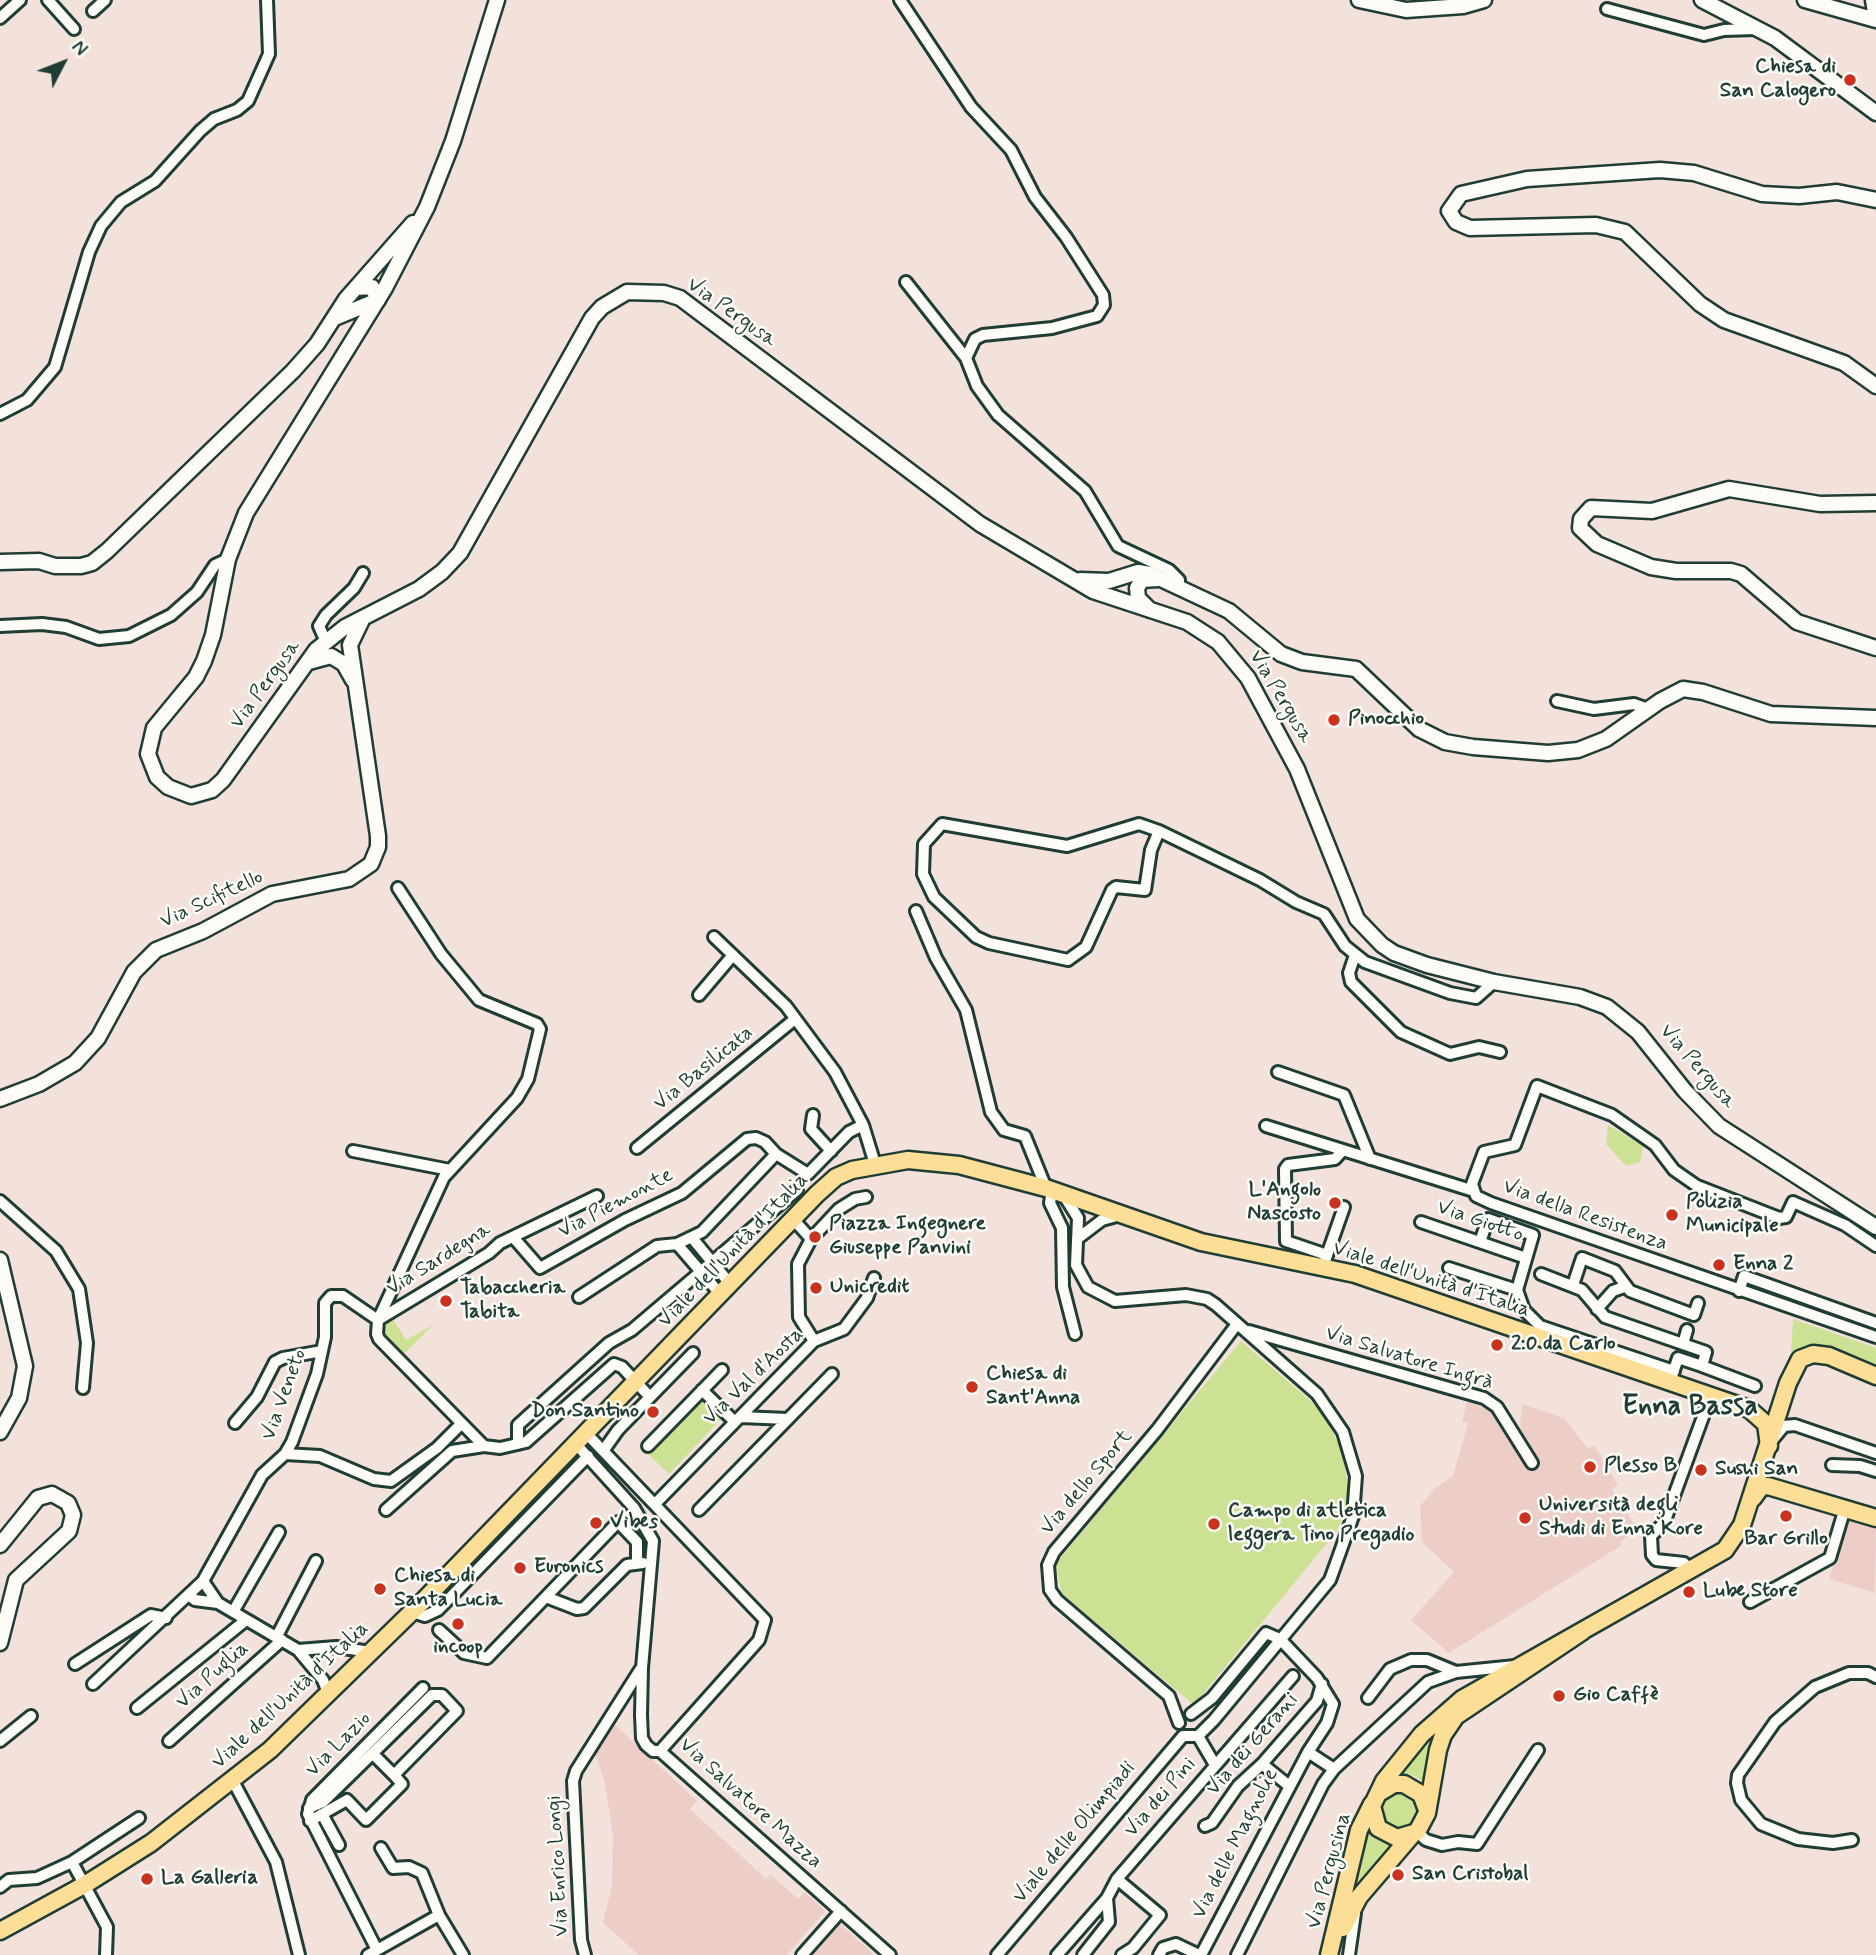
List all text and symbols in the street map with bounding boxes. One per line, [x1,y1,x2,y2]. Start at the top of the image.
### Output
north arrow [28,28,98,98]
text: N [65,36,93,62]
place label: Chiesa di San Calogero [1720,55,1836,105]
marker: Chiesa di San Calogero [1842,72,1858,88]
street label: Via Pergusa [681,273,781,353]
street label: Via Pergusa [225,636,307,734]
street label: Via Pergusa [1242,646,1318,748]
place label: Pinocchio [1348,707,1424,733]
marker: Pinocchio [1326,712,1342,728]
street label: Via Scifitello [156,865,268,935]
street label: Via Pergusa [1653,1019,1741,1115]
street label: Via Basilicata [649,1021,759,1117]
street label: Via Piemonte [554,1163,678,1245]
street label: Viale dell'Unità d'Italia [654,1168,814,1334]
street label: Via della Resistenza [1499,1175,1671,1257]
place label: L'Angolo Nascosto [1247,1178,1321,1228]
place label: Polizia Municipale [1686,1190,1779,1240]
marker: L'Angolo Nascosto [1327,1195,1343,1211]
street label: Via Giotto [1433,1195,1527,1249]
marker: Polizia Municipale [1664,1207,1680,1223]
place label: Piazza Ingegnere Giuseppe Panvini [829,1212,986,1262]
street label: Via Sardegna [382,1218,496,1302]
marker: Piazza Ingegnere Giuseppe Panvini [807,1229,823,1245]
street label: Viale dell'Unità d'Italia [1329,1236,1533,1324]
place label: Enna 2 [1733,1252,1793,1278]
marker: Enna 2 [1711,1257,1727,1273]
place label: Unicredit [830,1275,909,1301]
place label: Tabaccheria Tabita [460,1276,565,1326]
marker: Unicredit [808,1280,824,1296]
marker: Tabaccheria Tabita [438,1293,454,1309]
street label: Via Salvatore Ingrà [1322,1322,1496,1396]
street label: Via Val d'Aosta [699,1323,809,1431]
place label: 2.0 da Carlo [1511,1332,1616,1358]
marker: 2.0 da Carlo [1489,1337,1505,1353]
street label: Via Veneto [257,1346,313,1444]
place label: Chiesa di Sant'Anna [986,1362,1080,1412]
marker: Chiesa di Sant'Anna [964,1379,980,1395]
district label: Enna Bassa [1622,1391,1758,1425]
place label: Don Santino [531,1399,639,1425]
marker: Don Santino [645,1404,661,1420]
street label: Via dello Sport [1036,1425,1138,1541]
place label: Plesso B [1604,1454,1677,1480]
place label: Sushi San [1715,1457,1798,1483]
marker: Plesso B [1582,1459,1598,1475]
marker: Sushi San [1693,1462,1709,1478]
place label: Università degli Studi di Enna Kore [1539,1493,1703,1543]
place label: Campo di atletica leggera Tino Pregadio [1228,1499,1415,1549]
marker: Bar Grillo [1778,1508,1794,1524]
place label: Vibes [610,1510,658,1536]
marker: Università degli Studi di Enna Kore [1517,1510,1533,1526]
marker: Vibes [588,1515,604,1531]
marker: Campo di atletica leggera Tino Pregadio [1206,1516,1222,1532]
place label: Bar Grillo [1744,1527,1828,1553]
place label: Euronics [534,1555,604,1581]
marker: Euronics [512,1560,528,1576]
place label: Chiesa di Santa Lucia [394,1564,502,1614]
place label: Lube Store [1703,1579,1798,1605]
marker: Chiesa di Santa Lucia [372,1581,388,1597]
marker: Lube Store [1681,1584,1697,1600]
marker: incoop [450,1616,466,1632]
street label: Viale dell'Unità d'Italia [207,1617,375,1775]
place label: incoop [433,1635,483,1661]
street label: Via Puglia [171,1637,255,1715]
place label: Gio Caffè [1573,1683,1658,1709]
marker: Gio Caffè [1551,1688,1567,1704]
street label: Via dei Gerani [1202,1689,1304,1801]
street label: Via Lazio [301,1707,377,1783]
street label: Via Salvatore Mazza [673,1733,827,1875]
street label: Via dei Pini [1120,1753,1202,1843]
street label: Viale delle Olimpiadi [1008,1757,1142,1909]
street label: Via delle Magnolie [1187,1765,1285,1923]
street label: Via Enrico Longi [543,1795,575,1937]
street label: Via Pergusina [1302,1810,1358,1932]
place label: San Cristobal [1412,1862,1528,1888]
place label: La Galleria [161,1866,258,1892]
marker: San Cristobal [1390,1867,1406,1883]
marker: La Galleria [139,1871,155,1887]

